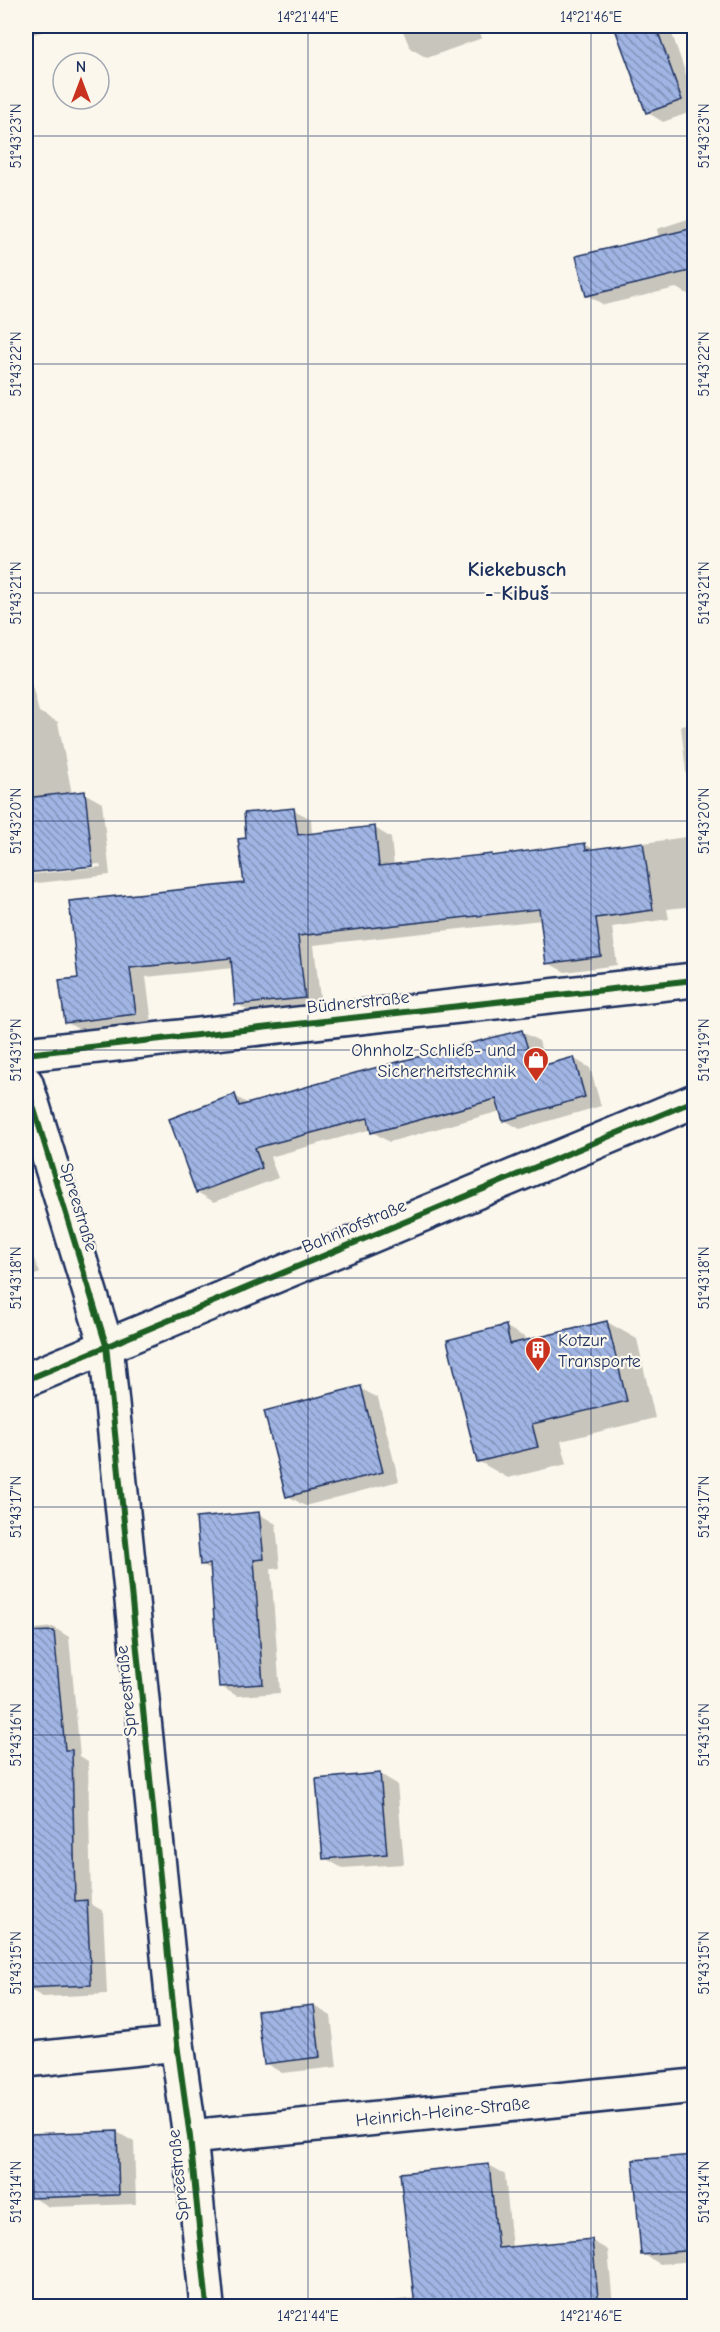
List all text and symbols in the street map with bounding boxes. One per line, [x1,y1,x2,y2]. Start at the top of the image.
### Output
text: 14°21'44"E [277,8,339,26]
text: 14°21'46"E [560,8,622,26]
north arrow [51,51,111,111]
text: N [76,58,86,76]
text: 51°43'23"N [7,104,25,169]
text: 51°43'23"N [695,104,713,169]
text: 51°43'22"N [7,331,25,397]
text: 51°43'22"N [695,331,713,397]
district label: Kiekebusch - Kibuš [467,557,567,605]
text: 51°43'21"N [7,561,25,625]
text: 51°43'21"N [695,561,713,625]
text: 51°43'20"N [7,788,25,854]
text: 51°43'20"N [695,788,713,854]
street label: Büdnerstraße [306,987,410,1018]
text: 51°43'19"N [7,1018,25,1082]
text: 51°43'19"N [695,1018,713,1082]
place label: Ohnholz Schließ- und Sicherheitstechnik [351,1040,516,1082]
shop icon: Ohnholz Schließ- und Sicherheitstechnik [521,1045,551,1083]
street label: Spreestraße [55,1160,102,1254]
street label: Bahnhofstraße [299,1195,410,1258]
text: 51°43'18"N [7,1246,25,1310]
text: 51°43'18"N [695,1246,713,1310]
place label: Kotzur Transporte [558,1330,641,1372]
building icon: Kotzur Transporte [523,1335,553,1373]
text: 51°43'17"N [7,1476,25,1538]
text: 51°43'17"N [695,1476,713,1538]
street label: Spreestraße [111,1644,142,1738]
text: 51°43'16"N [7,1703,25,1767]
text: 51°43'16"N [695,1703,713,1767]
text: 51°43'15"N [7,1931,25,1995]
text: 51°43'15"N [695,1931,713,1995]
street label: Heinrich-Heine-Straße [355,2093,531,2131]
street label: Spreestraße [163,2128,194,2222]
text: 51°43'14"N [7,2161,25,2223]
text: 51°43'14"N [695,2161,713,2223]
text: 14°21'44"E [277,2307,339,2325]
text: 14°21'46"E [560,2307,622,2325]

